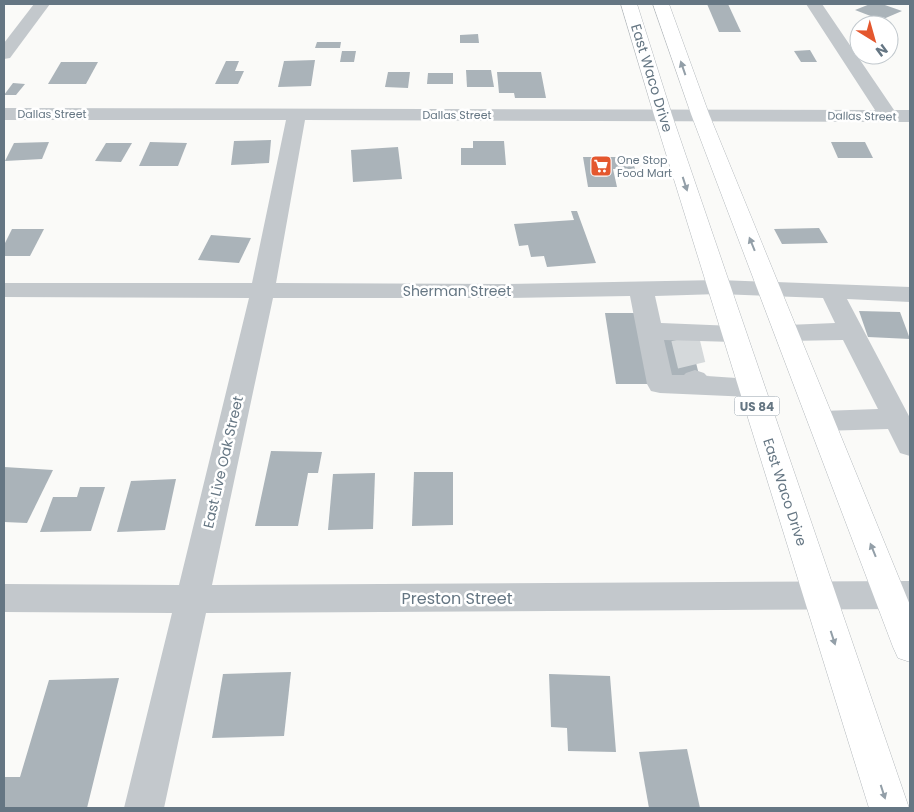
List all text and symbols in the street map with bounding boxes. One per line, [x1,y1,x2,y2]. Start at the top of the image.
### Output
north arrow [849,15,899,65]
street label: East Waco Drive [626,21,678,135]
text: N [872,39,892,62]
one-way arrow [679,60,687,75]
street label: Dallas Street [18,106,86,122]
street label: Dallas Street [423,107,491,123]
street label: Dallas Street [827,107,897,125]
place label: One Stop Food Mart [617,152,672,181]
supermarket icon: One Stop Food Mart [589,154,613,178]
one-way arrow [682,176,690,191]
one-way arrow [747,237,755,251]
street label: Sherman Street [403,281,511,301]
street label: East Live Oak Street [198,394,248,530]
road number: US 84 [734,396,780,416]
street label: East Waco Drive [758,436,812,549]
one-way arrow [868,542,876,557]
street label: Preston Street [402,587,513,610]
one-way arrow [829,631,837,646]
one-way arrow [880,785,888,800]

